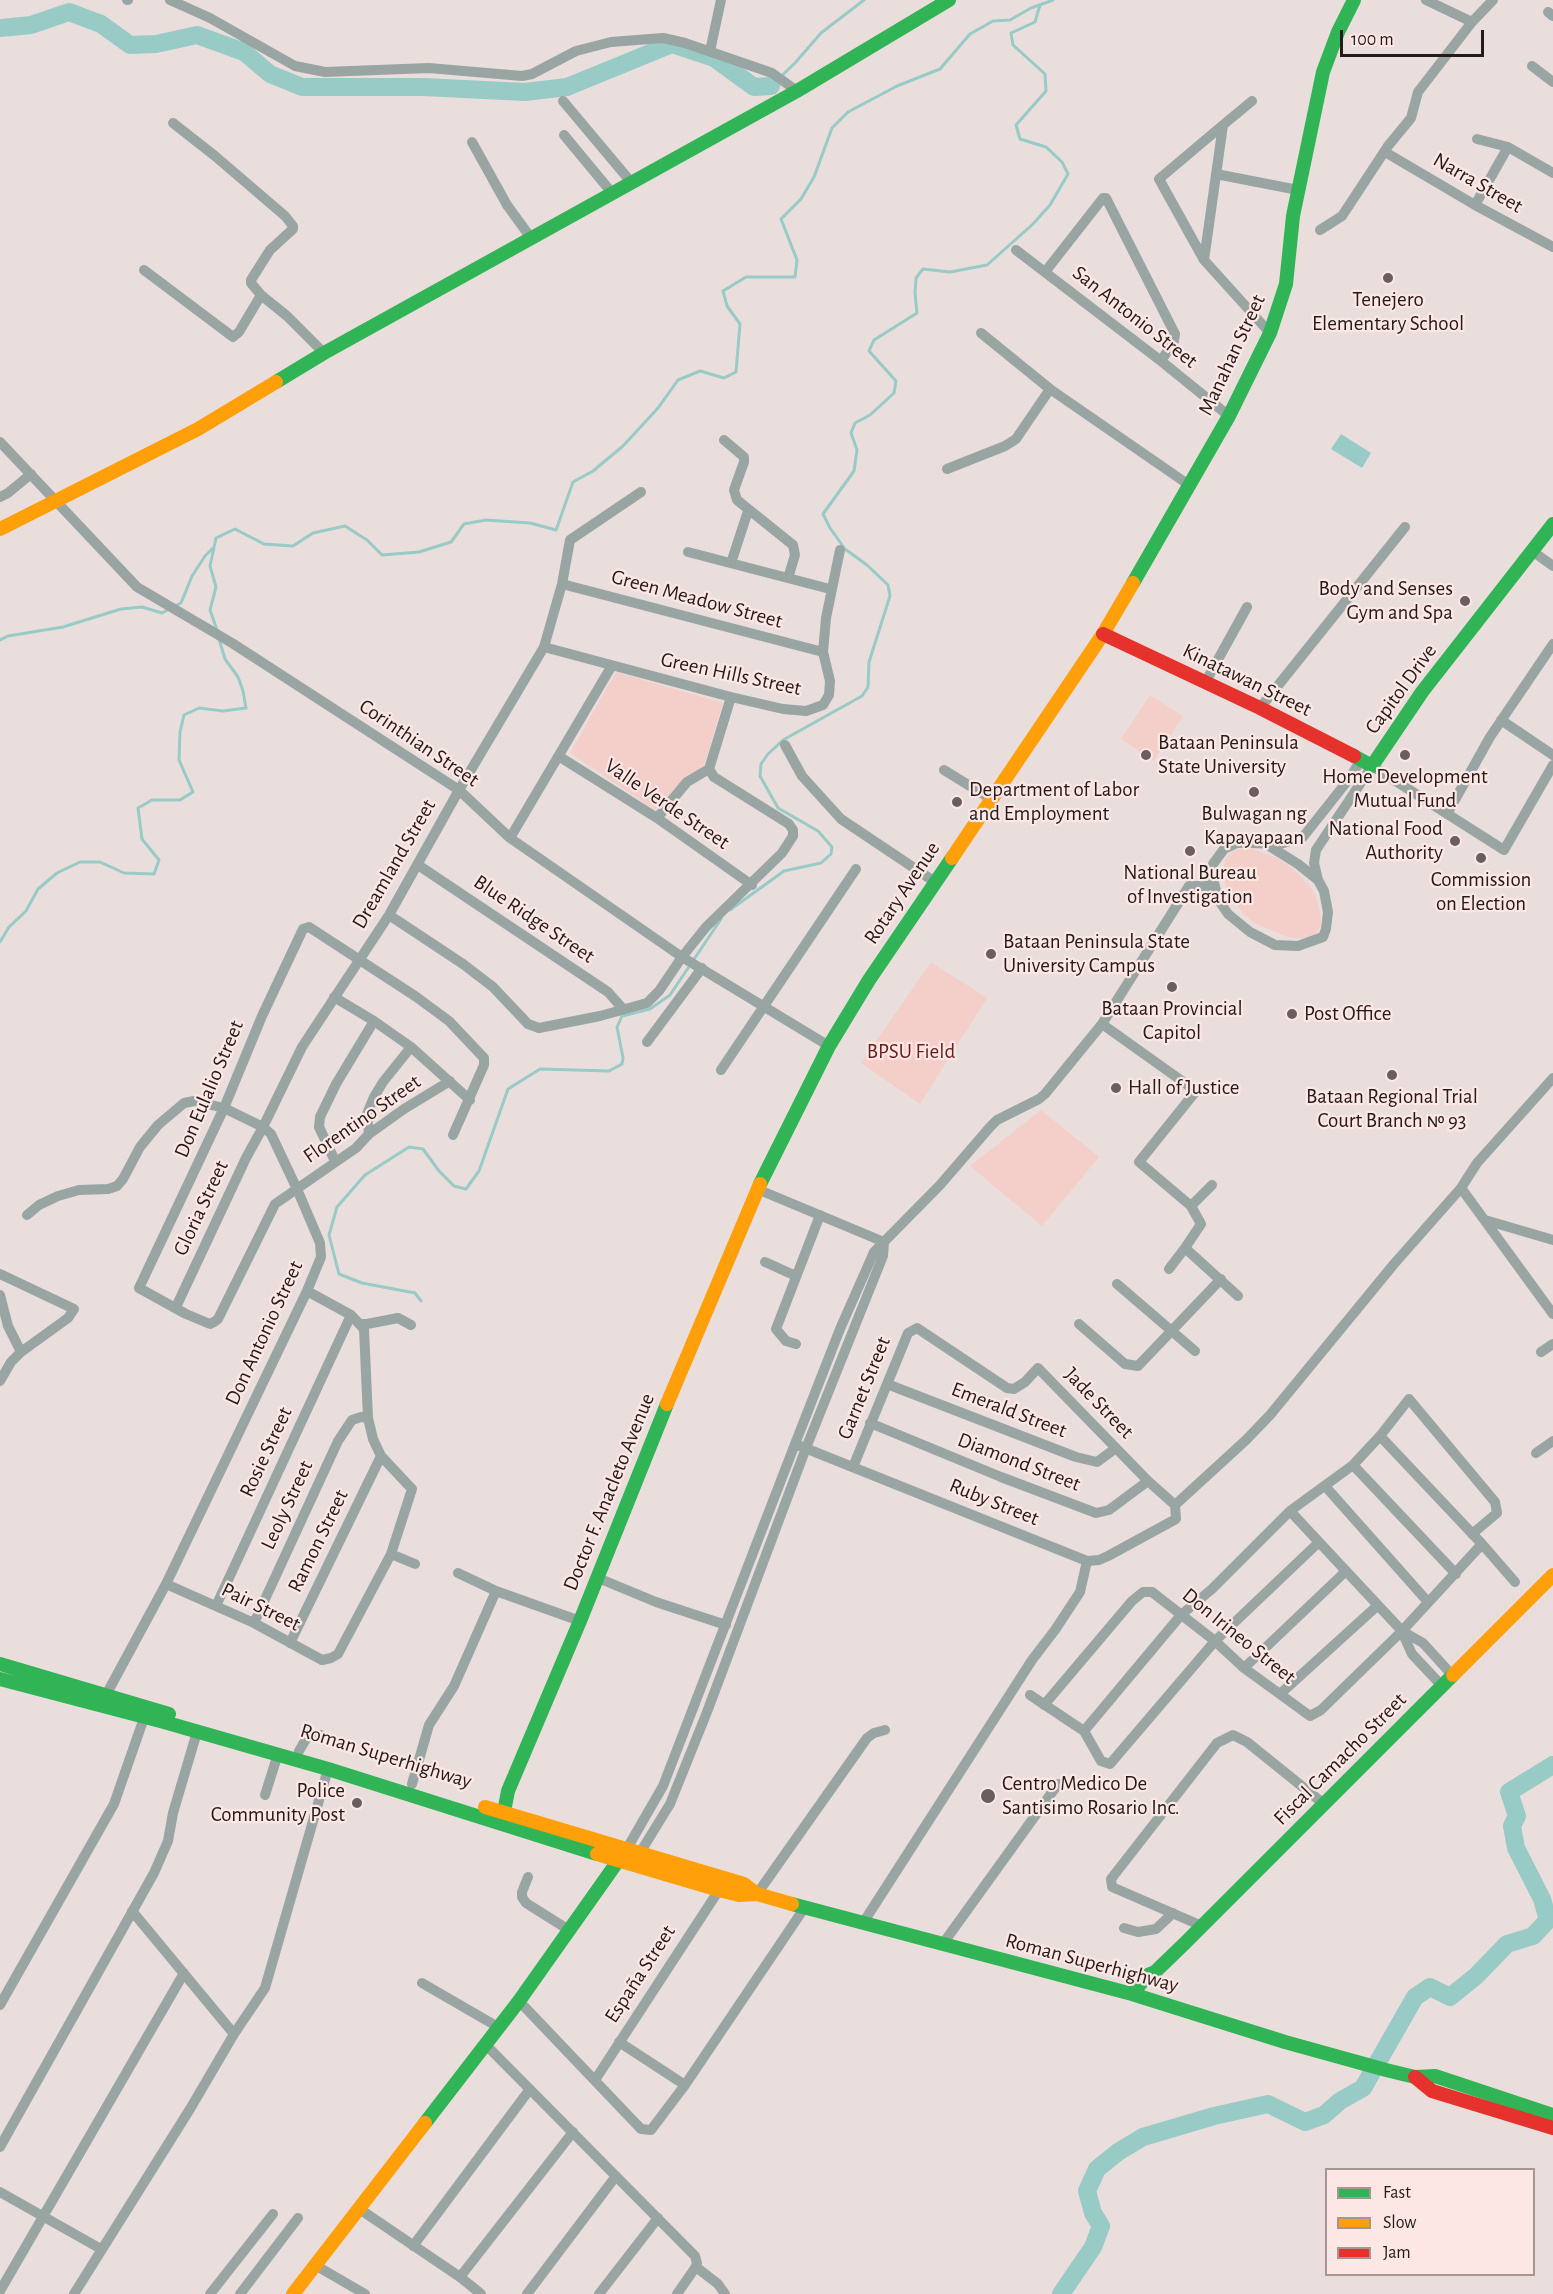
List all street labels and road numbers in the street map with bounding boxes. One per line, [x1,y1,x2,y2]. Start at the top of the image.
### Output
street label: Narra Street [1429,147,1527,219]
street label: San Antonio Street [1067,260,1203,374]
street label: Manahan Street [1193,291,1271,419]
street label: Green Meadow Street [609,564,785,634]
street label: Kinatawan Street [1178,638,1316,722]
street label: Capitol Drive [1360,639,1442,739]
street label: Green Hills Street [658,647,804,701]
street label: Corinthian Street [354,694,484,792]
street label: Valle Verde Street [600,753,734,855]
street label: Dreamland Street [347,795,441,933]
street label: Rotary Avenue [859,837,945,949]
street label: Blue Ridge Street [469,869,599,969]
street label: Don Eulalio Street [169,1017,249,1161]
street label: Florentino Street [298,1069,426,1169]
street label: Gloria Street [168,1156,234,1260]
street label: Don Antonio Street [220,1257,308,1409]
street label: Garnet Street [832,1333,896,1443]
street label: Jade Street [1059,1362,1139,1444]
street label: Emerald Street [948,1376,1070,1444]
street label: Doctor F. Anacleto Avenue [558,1390,660,1594]
street label: Rosie Street [234,1403,298,1501]
street label: Diamond Street [954,1427,1084,1497]
street label: Leoly Street [255,1456,319,1554]
street label: Ruby Street [946,1473,1042,1531]
street label: Ramon Street [282,1485,354,1597]
street label: Pair Street [217,1577,305,1637]
street label: Don Irineo Street [1177,1582,1301,1690]
street label: Fiscal Camacho Street [1268,1687,1412,1831]
street label: Roman Superhighway [297,1718,475,1794]
street label: España Street [599,1920,681,2028]
street label: Roman Superhighway [1003,1928,1181,1998]

